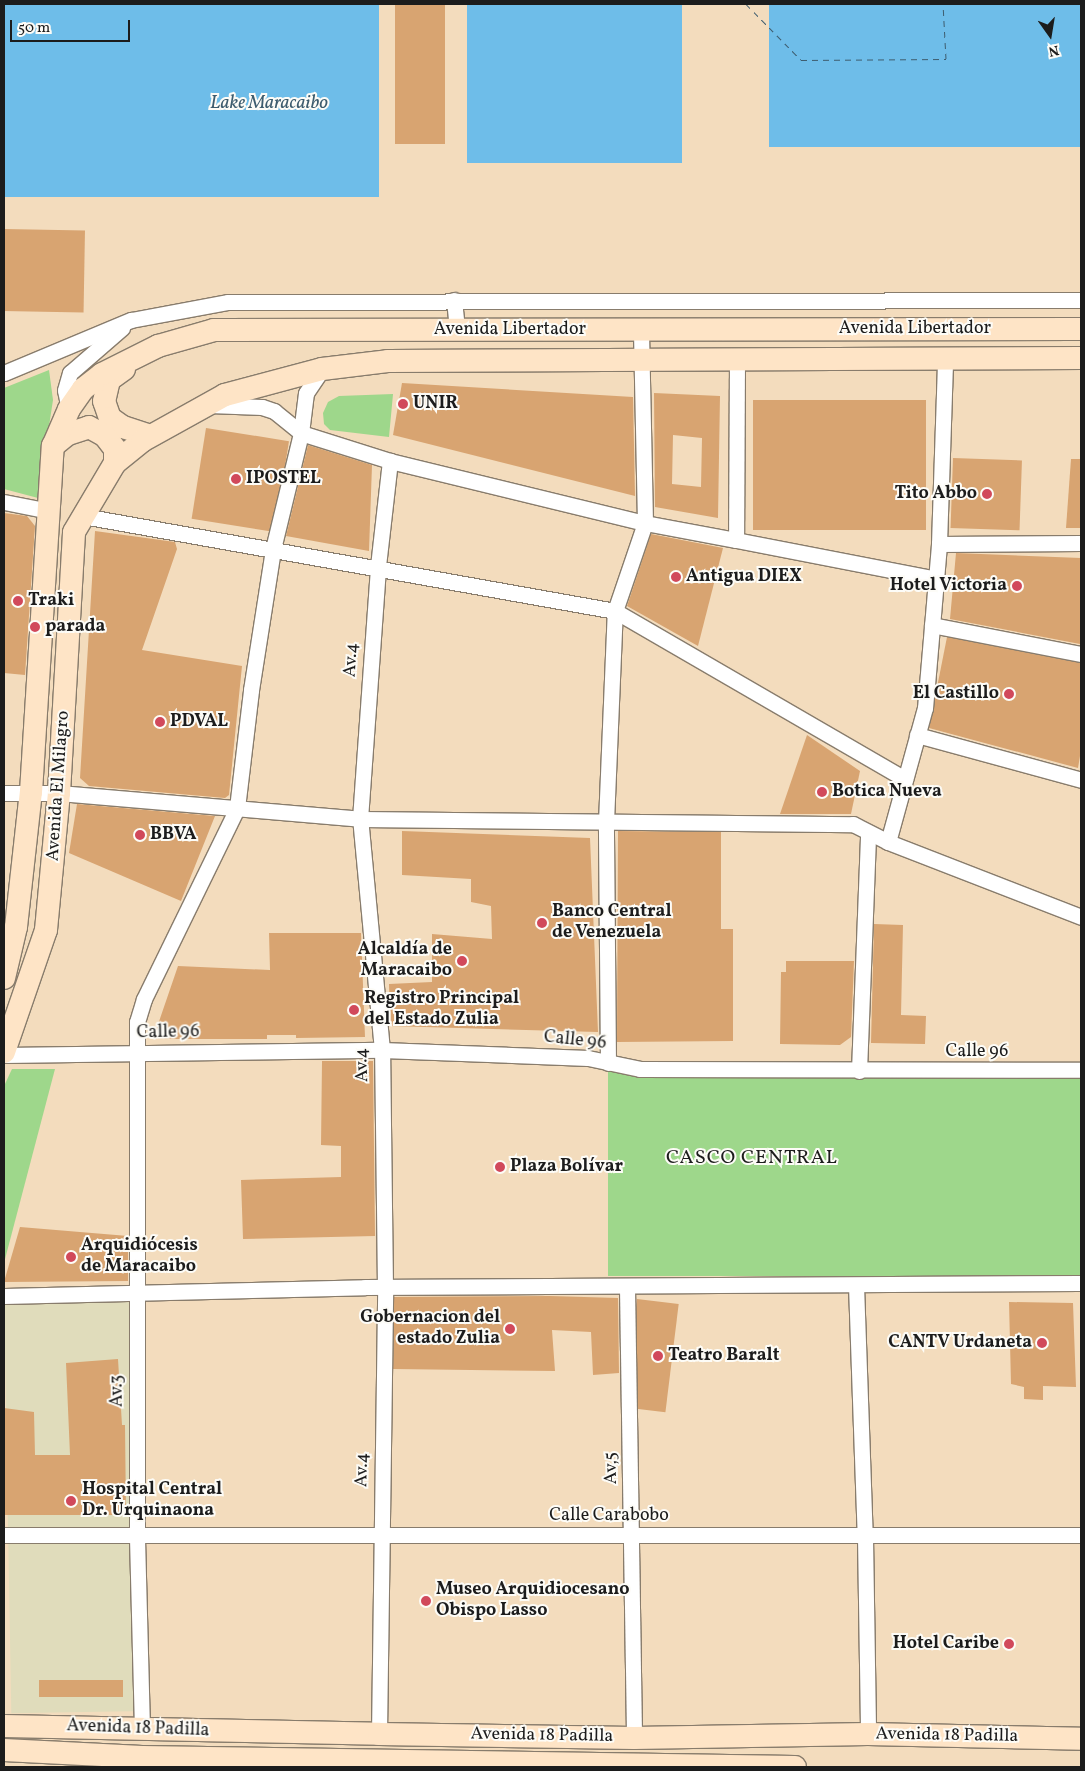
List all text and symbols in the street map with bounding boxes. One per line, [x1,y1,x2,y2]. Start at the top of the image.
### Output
scale bar [12,10,132,42]
north arrow [1025,10,1075,60]
text: 50 m [18,18,50,39]
text: N [1046,40,1061,61]
water label: Lake Maracaibo [210,93,328,115]
street label: Avenida Libertador [839,318,991,340]
street label: Avenida Libertador [434,319,586,341]
place label: UNIR [413,393,458,415]
marker: UNIR [397,398,409,410]
place label: IPOSTEL [246,468,321,490]
marker: IPOSTEL [230,473,242,485]
place label: Tito Abbo [895,483,977,505]
marker: Tito Abbo [981,488,993,500]
place label: Antigua DIEX [686,566,802,588]
marker: Antigua DIEX [670,571,682,583]
place label: Hotel Victoria [889,575,1007,597]
marker: Hotel Victoria [1011,580,1023,592]
place label: Traki [28,590,74,612]
marker: Traki [12,595,24,607]
place label: parada [45,616,105,638]
marker: parada [29,621,41,633]
street label: Av.4 [340,642,364,678]
place label: El Castillo [913,683,999,705]
marker: El Castillo [1003,688,1015,700]
street label: Avenida El Milagro [43,710,75,862]
place label: PDVAL [170,711,228,733]
marker: PDVAL [154,716,166,728]
place label: Botica Nueva [832,781,942,803]
marker: Botica Nueva [816,786,828,798]
place label: BBVA [150,824,197,846]
marker: BBVA [134,829,146,841]
place label: Banco Central de Venezuela [552,902,672,944]
marker: Banco Central de Venezuela [536,917,548,929]
place label: Alcaldía de Maracaibo [358,940,452,982]
marker: Alcaldía de Maracaibo [456,955,468,967]
place label: Registro Principal del Estado Zulia [364,989,519,1032]
marker: Registro Principal del Estado Zulia [348,1004,360,1016]
street label: Calle 96 [136,1022,200,1044]
street label: Calle 96 [543,1027,607,1055]
street label: Calle 96 [946,1041,1008,1063]
street label: Av.4 [352,1047,374,1083]
district label: CASCO CENTRAL [664,1146,840,1170]
place label: Plaza Bolívar [510,1156,623,1178]
marker: Plaza Bolívar [494,1161,506,1173]
place label: Arquidiócesis de Maracaibo [81,1236,198,1278]
marker: Arquidiócesis de Maracaibo [65,1251,77,1263]
place label: Gobernacion del estado Zulia [360,1308,500,1350]
marker: Gobernacion del estado Zulia [504,1323,516,1335]
place label: CANTV Urdaneta [888,1332,1032,1354]
marker: CANTV Urdaneta [1036,1337,1048,1349]
place label: Teatro Baralt [668,1345,779,1367]
marker: Teatro Baralt [652,1350,664,1362]
street label: Av.3 [107,1375,129,1407]
street label: Av,5 [601,1452,623,1484]
street label: Av.4 [352,1453,374,1487]
place label: Hospital Central Dr. Urquinaona [82,1480,222,1522]
marker: Hospital Central Dr. Urquinaona [64,1494,78,1508]
street label: Calle Carabobo [549,1505,669,1527]
place label: Museo Arquidiocesano Obispo Lasso [436,1580,629,1622]
marker: Museo Arquidiocesano Obispo Lasso [420,1595,432,1607]
place label: Hotel Caribe [893,1633,999,1655]
marker: Hotel Caribe [1003,1638,1015,1650]
street label: Avenida 18 Padilla [66,1716,210,1742]
street label: Avenida 18 Padilla [470,1724,614,1748]
street label: Avenida 18 Padilla [875,1724,1019,1748]

